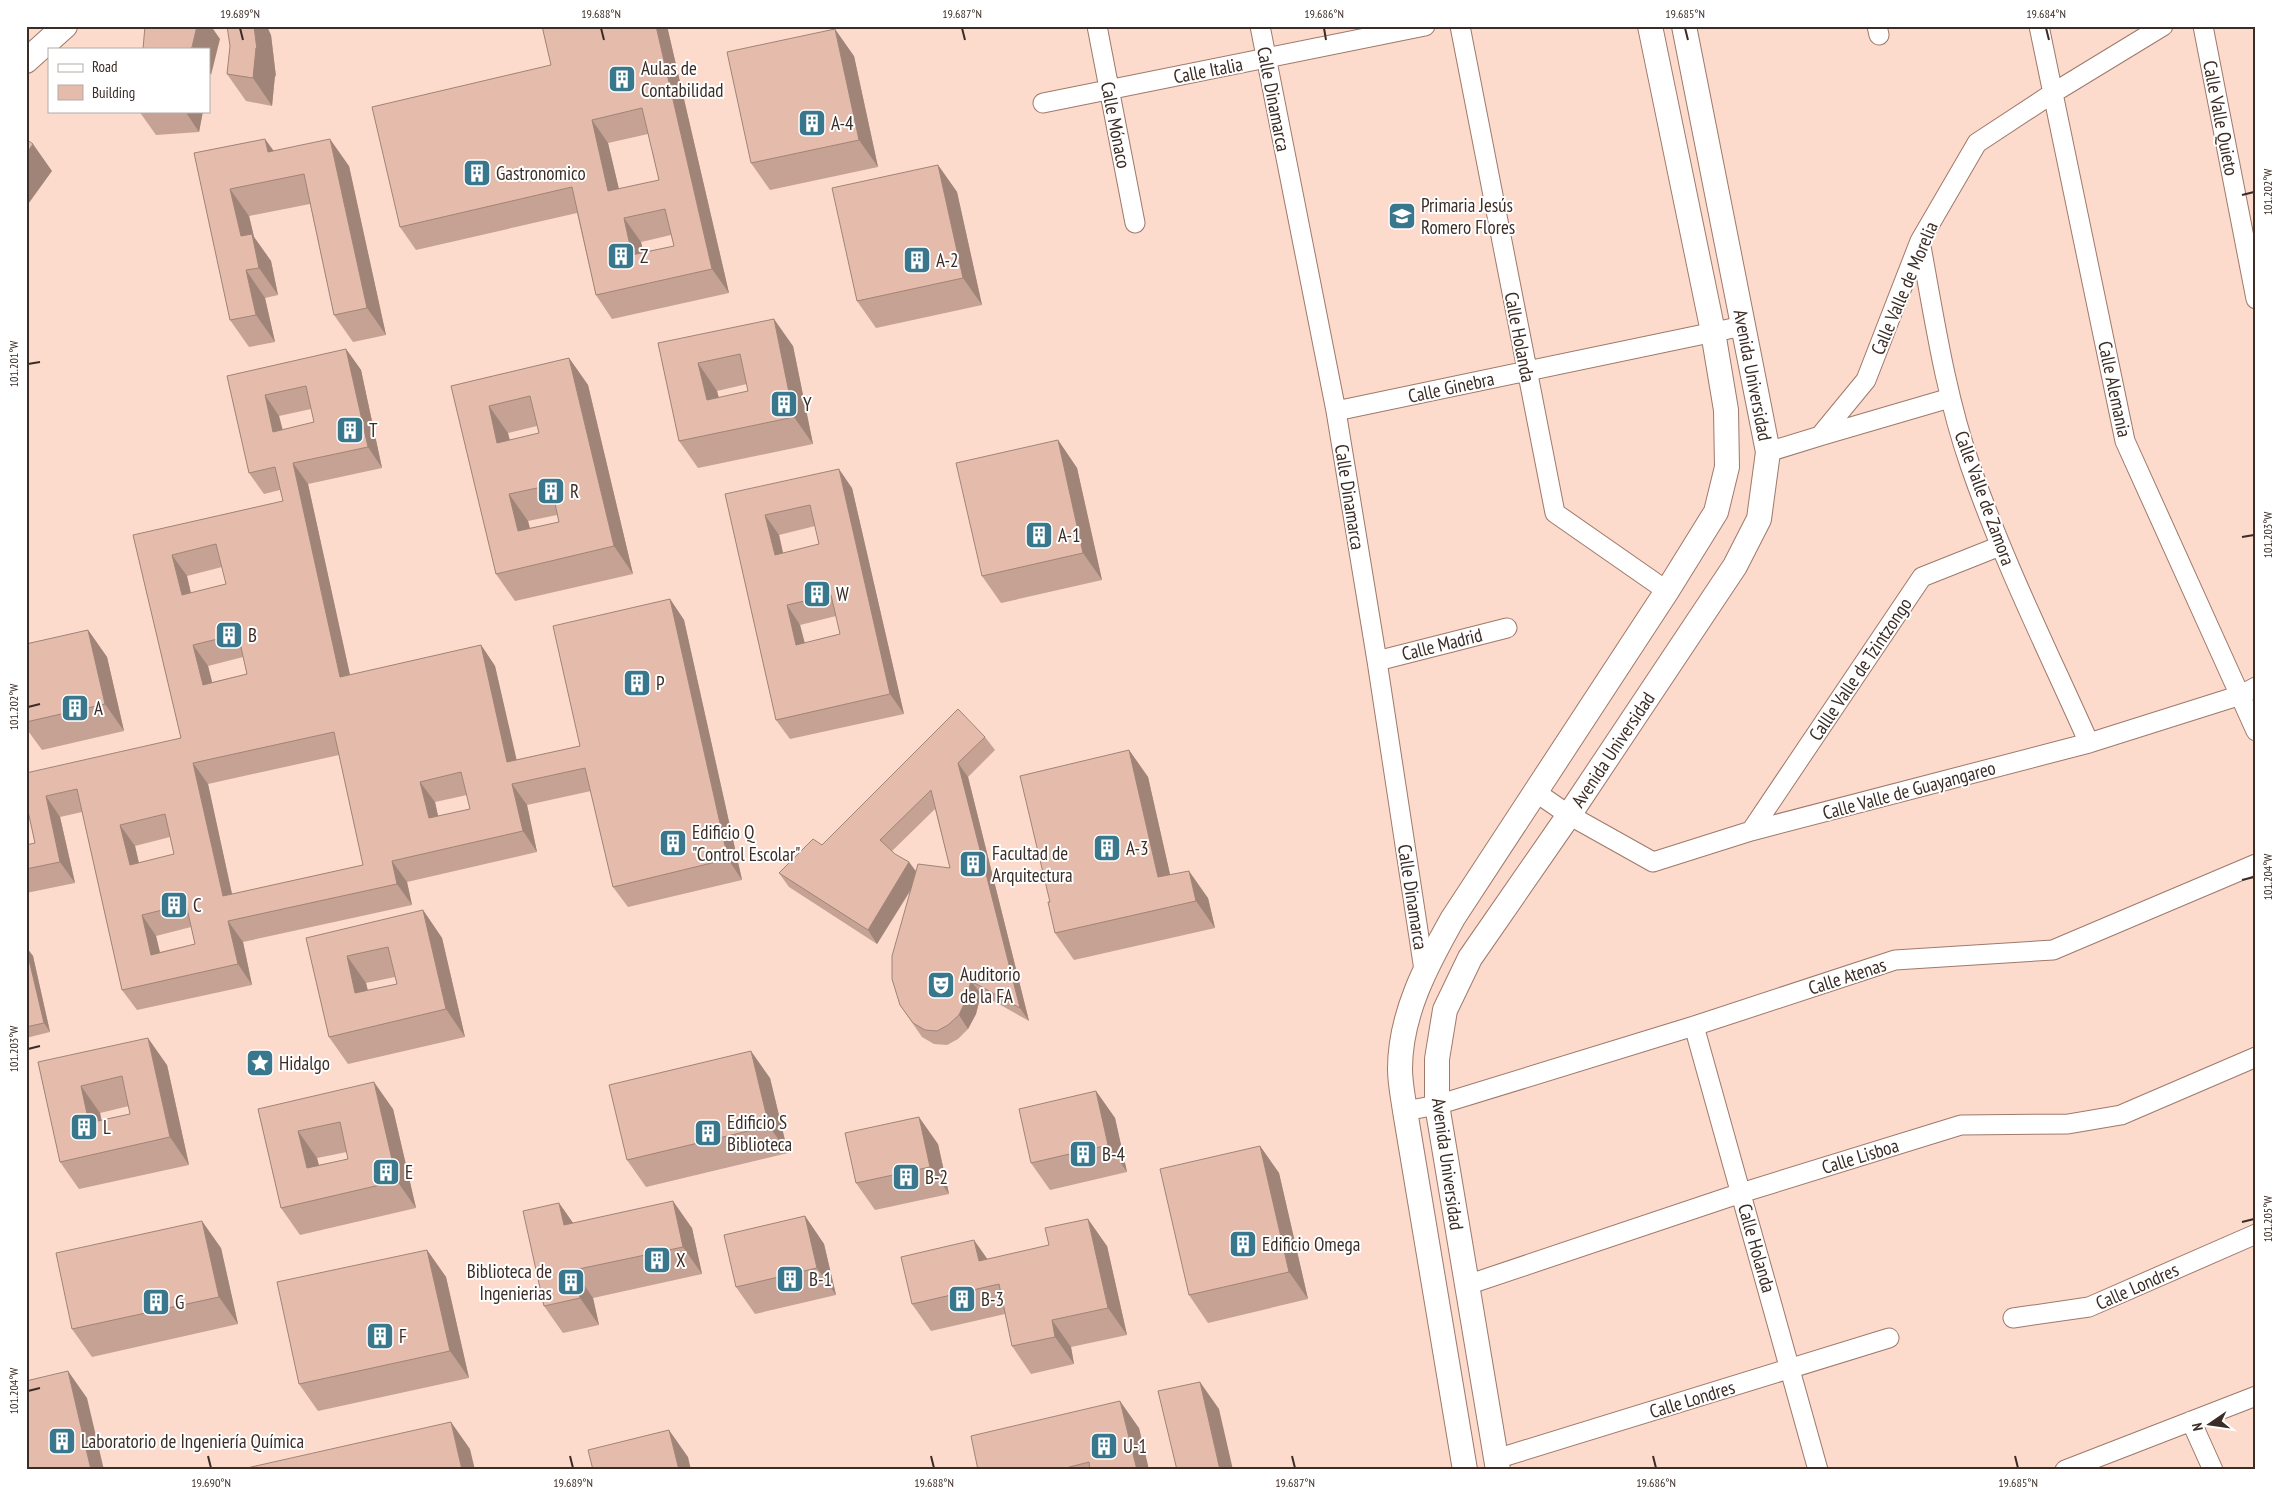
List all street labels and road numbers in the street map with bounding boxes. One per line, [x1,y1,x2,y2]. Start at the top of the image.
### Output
street label: Calle Dinamarca [1252,44,1296,154]
street label: Calle Italia [1171,52,1245,88]
street label: Calle Valle Quieto [2198,58,2244,178]
street label: Calle Mónaco [1096,80,1136,170]
street label: Calle Valle de Morelia [1865,218,1943,358]
street label: Calle Holanda [1500,290,1540,384]
street label: Avenida Universidad [1729,307,1777,443]
street label: Calle Alemania [2093,339,2137,439]
street label: Calle Ginebra [1406,366,1496,408]
street label: Calle Valle de Zamora [1950,427,2020,569]
street label: Calle Dinamarca [1330,443,1370,551]
street label: Callle Valle de Tzintzongo [1803,593,1917,745]
street label: Calle Madrid [1399,622,1485,666]
street label: Avenida Universidad [1566,687,1660,812]
street label: Calle Valle de Guayangareo [1820,755,1998,825]
street label: Calle Dinamarca [1393,843,1433,951]
street label: Calle Atenas [1805,952,1889,1000]
street label: Avenida Universidad [1427,1096,1469,1232]
street label: Calle Lisboa [1819,1133,1901,1179]
street label: Calle Holanda [1733,1201,1781,1295]
street label: Calle Londres [2092,1257,2182,1315]
street label: Calle Londres [1646,1375,1738,1423]

